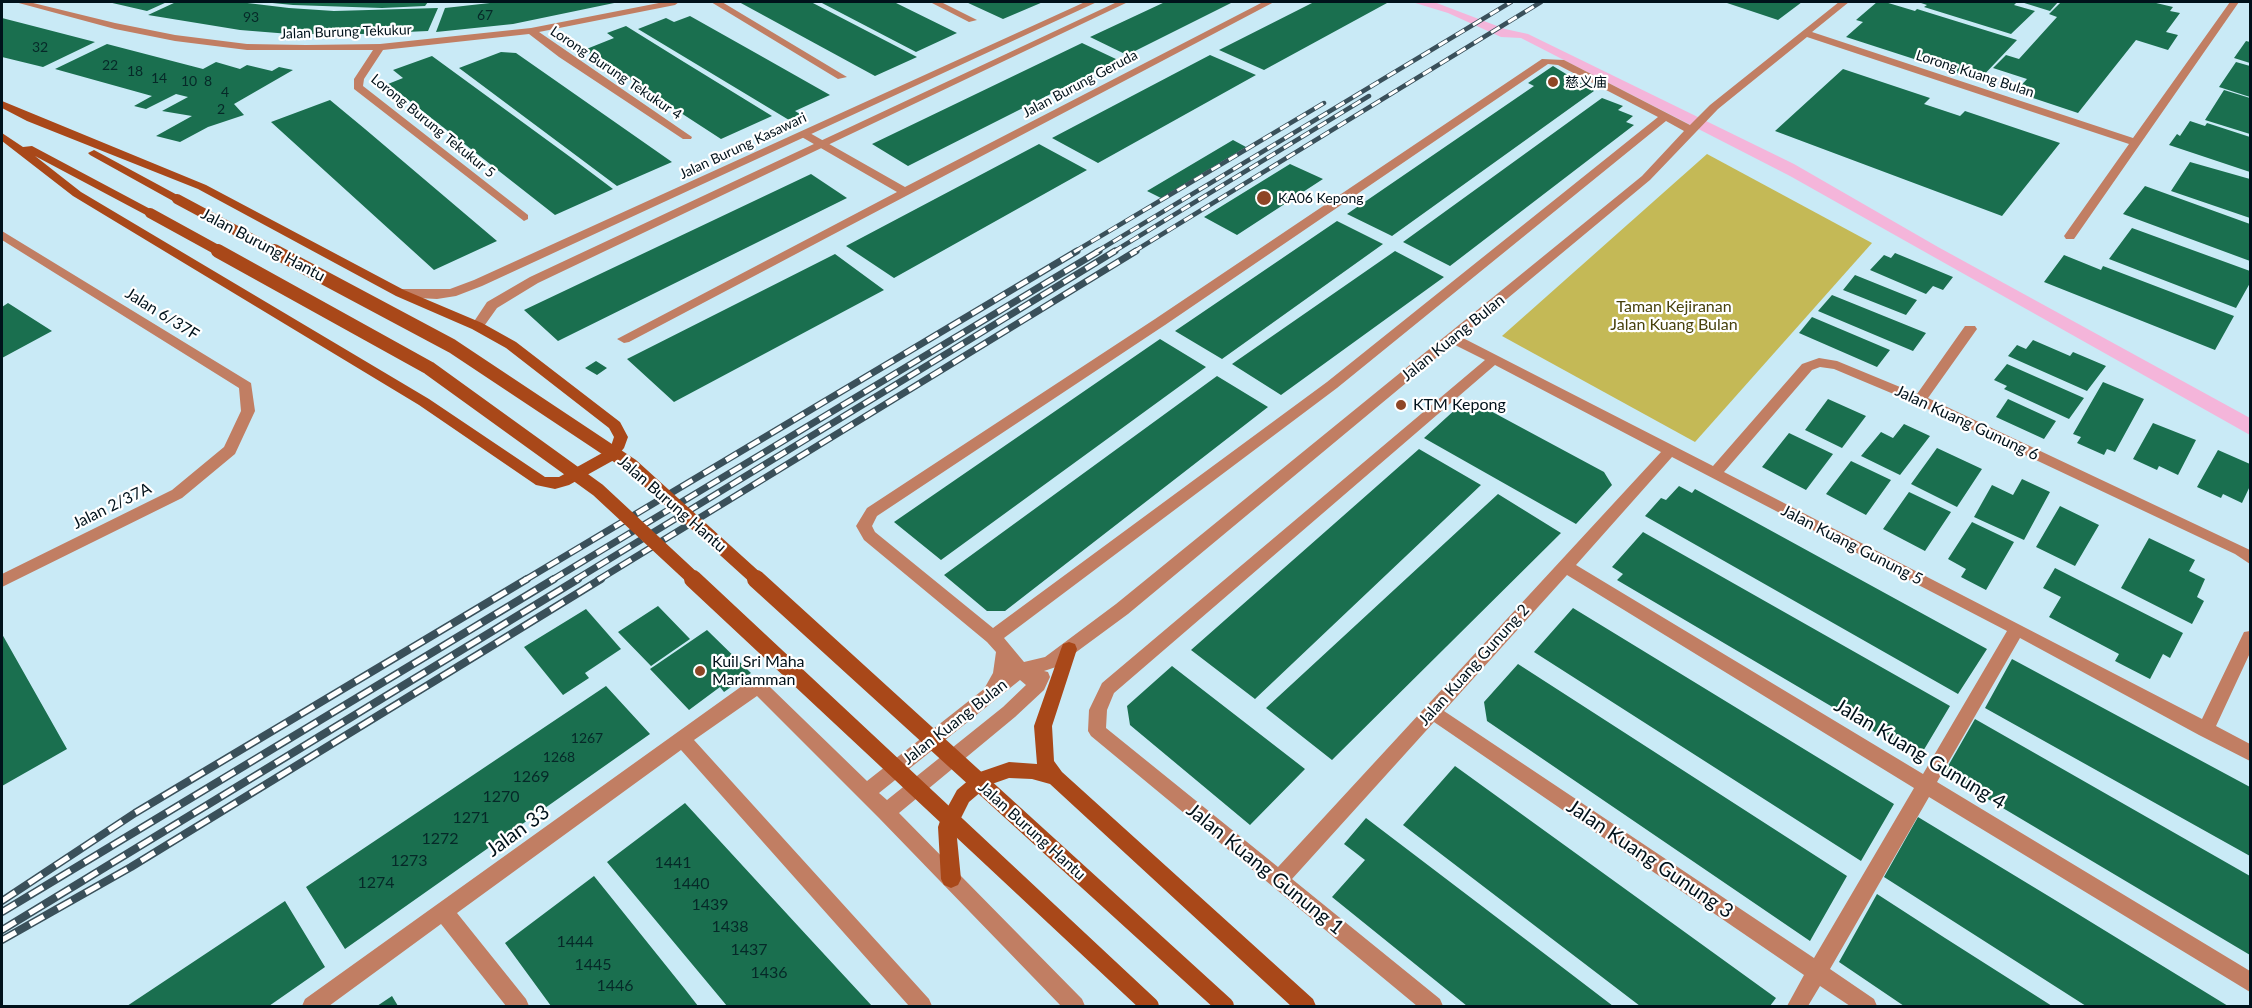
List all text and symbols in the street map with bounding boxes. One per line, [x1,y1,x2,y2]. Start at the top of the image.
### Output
house number: 67 [477,7,493,23]
house number: 93 [243,9,259,25]
street label: Jalan Burung Tekukur [280,21,412,43]
street label: Lorong Burung Tekukur 4 [547,23,685,123]
house number: 32 [32,39,48,55]
street label: Jalan Burung Geruda [1020,47,1140,121]
street label: Lorong Kuang Bulan [1914,47,2036,101]
house number: 22 [102,57,118,73]
house number: 18 [127,63,143,79]
house number: 14 [151,70,167,86]
street label: Lorong Burung Tekukur 5 [368,71,498,181]
house number: 10 [181,73,197,89]
house number: 8 [204,73,212,89]
place label: 慈义庙 [1565,74,1607,90]
marker: 慈义庙 [1546,75,1560,89]
house number: 4 [221,84,229,100]
house number: 2 [217,101,225,117]
street label: Jalan Burung Kasawari [677,109,809,183]
marker: KA06 Kepong [1255,189,1273,207]
place label: KA06 Kepong [1278,190,1364,206]
street label: Jalan Burung Hantu [198,204,328,286]
street label: Jalan 6/37F [122,284,202,344]
street label: Jalan Kuang Bulan [1397,290,1509,386]
park label: Taman Kejiranan Jalan Kuang Bulan [1610,297,1738,335]
street label: Jalan Kuang Gunung 6 [1892,381,2042,465]
place label: KTM Kepong [1413,395,1506,415]
marker: KTM Kepong [1394,398,1408,412]
street label: Jalan Burung Hantu [614,452,730,556]
street label: Jalan 2/37A [70,479,154,533]
street label: Jalan Kuang Gunung 5 [1778,501,1926,589]
street label: Jalan Kuang Gunung 2 [1415,600,1533,730]
place label: Kuil Sri Maha Mariamman [712,652,805,690]
marker: Kuil Sri Maha Mariamman [693,664,707,678]
street label: Jalan Kuang Bulan [899,675,1011,769]
street label: Jalan Kuang Gunung 4 [1830,693,2010,815]
house number: 1267 [571,730,603,746]
house number: 1268 [543,749,575,765]
house number: 1269 [512,767,550,787]
street label: Jalan Burung Hantu [974,778,1090,884]
house number: 1270 [482,787,520,807]
street label: Jalan Kuang Gunung 3 [1562,794,1738,924]
street label: Jalan Kuang Gunung 1 [1181,798,1349,940]
street label: Jalan 33 [482,800,554,862]
house number: 1271 [452,808,490,828]
house number: 1272 [421,829,459,849]
house number: 1273 [390,851,428,871]
house number: 1441 [654,853,692,873]
house number: 1274 [357,873,395,893]
house number: 1440 [672,874,710,894]
house number: 1439 [691,895,729,915]
house number: 1438 [711,917,749,937]
house number: 1444 [556,932,594,952]
house number: 1437 [730,940,768,960]
house number: 1445 [574,955,612,975]
house number: 1436 [750,963,788,983]
house number: 1446 [596,976,634,996]

